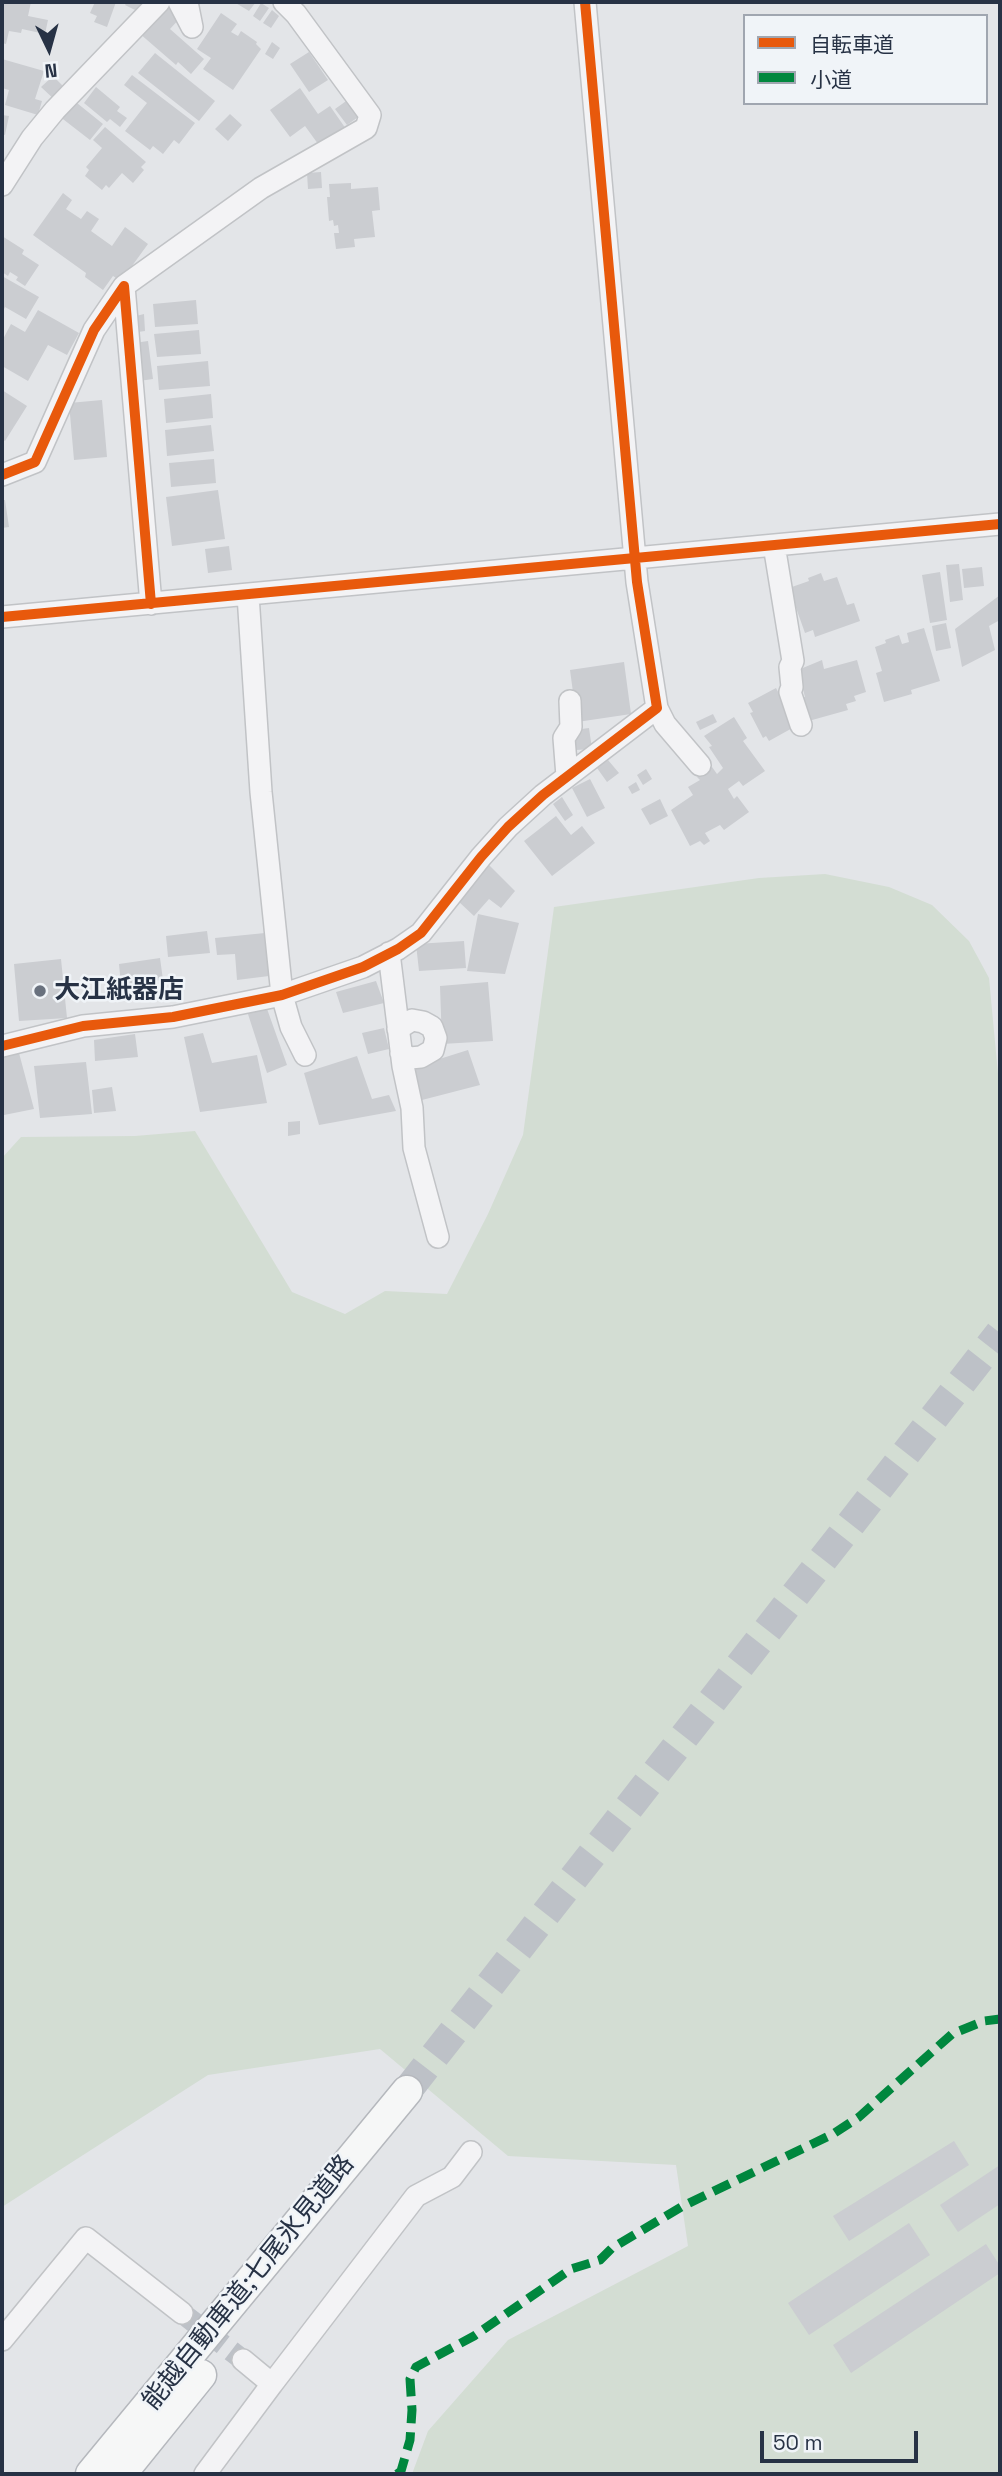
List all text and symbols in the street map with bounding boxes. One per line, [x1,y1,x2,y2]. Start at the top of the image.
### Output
north arrow [14,14,84,84]
legend [743,14,988,105]
text: 自転車道 [810,31,894,58]
text: N [43,57,58,83]
text: 小道 [810,66,852,93]
place label: 大江紙器店 [54,975,184,1007]
marker: 大江紙器店 [32,983,48,999]
street label: 能越自動車道;七尾氷見道路 [137,2149,361,2417]
scale bar [764,2416,922,2460]
text: 50 m [773,2429,823,2456]

